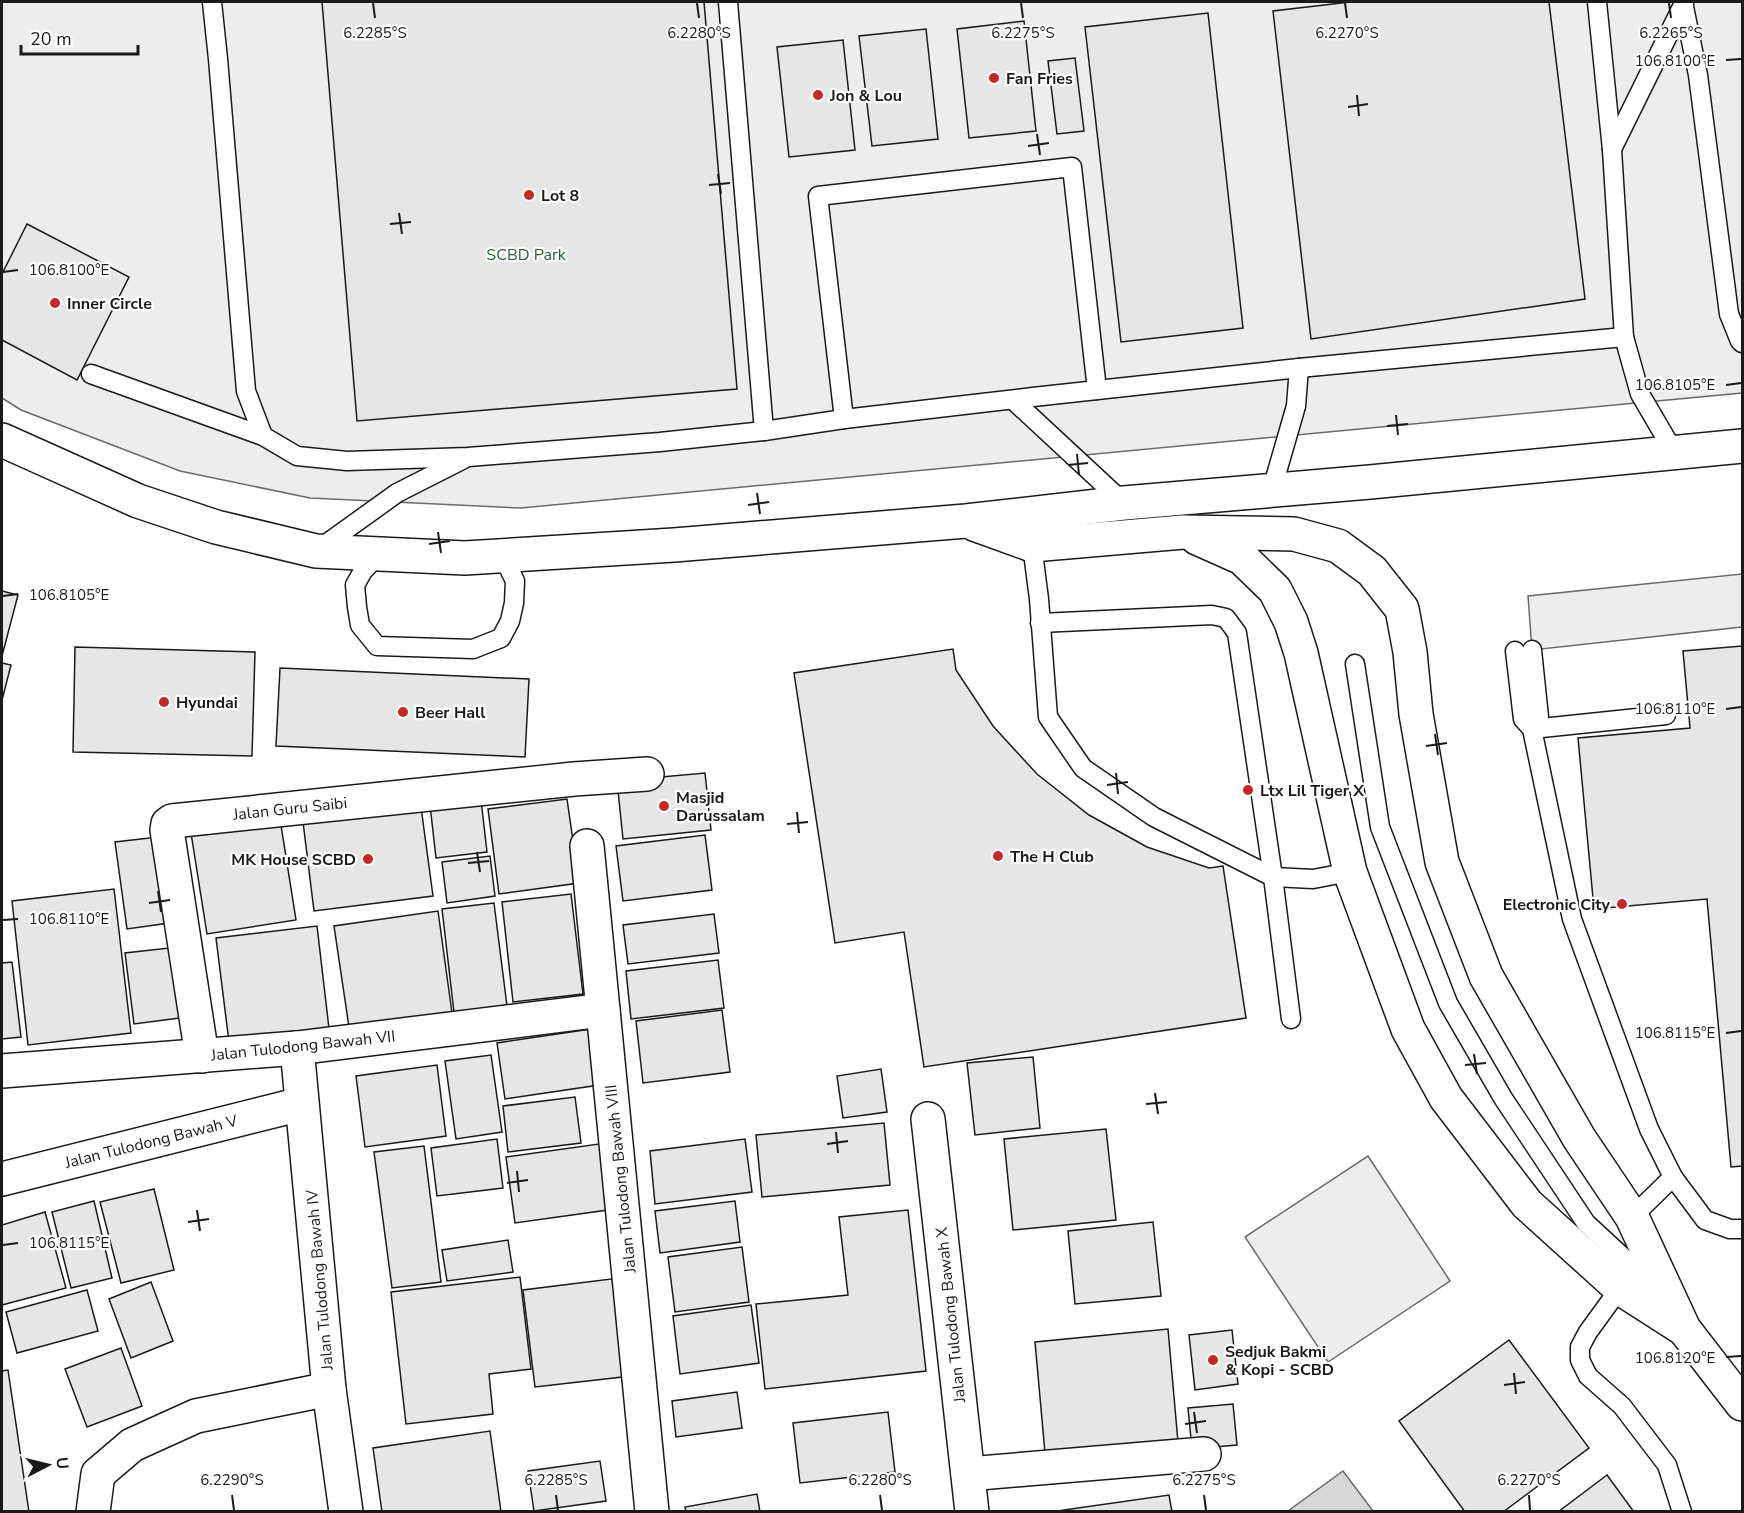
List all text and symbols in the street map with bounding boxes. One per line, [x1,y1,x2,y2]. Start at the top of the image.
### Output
scale bar [21,18,138,56]
text: 6.2285°S [343,23,407,43]
text: 6.2280°S [667,23,731,43]
text: 6.2275°S [991,23,1055,43]
text: 6.2270°S [1315,23,1379,43]
text: 6.2265°S [1639,23,1703,43]
text: 20 m [30,27,72,51]
text: 106.8100°E [1635,51,1715,71]
place label: Fan Fries [1006,68,1073,90]
marker: Fan Fries [987,71,1001,85]
place label: Jon & Lou [829,85,902,107]
marker: Jon & Lou [811,88,825,102]
place label: Lot 8 [541,185,579,207]
marker: Lot 8 [522,188,536,202]
park label: SCBD Park [486,244,567,266]
text: 106.8100°E [29,260,109,280]
place label: Inner Circle [67,293,152,315]
marker: Inner Circle [48,296,62,310]
text: 106.8105°E [1635,375,1715,395]
text: 106.8105°E [29,585,109,605]
place label: Hyundai [176,692,238,714]
marker: Hyundai [157,695,171,709]
text: 106.8110°E [1635,699,1715,719]
place label: Beer Hall [415,702,485,724]
marker: Beer Hall [396,705,410,719]
place label: Ltx Lil Tiger X [1260,780,1364,802]
marker: Ltx Lil Tiger X [1241,783,1255,797]
place label: Masjid Darussalam [676,787,765,827]
street label: Jalan Guru Saibi [231,792,348,826]
marker: Masjid Darussalam [657,799,671,813]
place label: The H Club [1010,846,1094,868]
place label: MK House SCBD [231,849,356,871]
marker: The H Club [991,849,1005,863]
marker: MK House SCBD [361,852,375,866]
place label: Electronic City [1503,894,1611,916]
marker: Electronic City [1615,897,1629,911]
text: 106.8110°E [29,909,109,929]
text: 106.8115°E [1635,1023,1715,1043]
street label: Jalan Tulodong Bawah VII [209,1025,396,1067]
street label: Jalan Tulodong Bawah VIII [600,1084,642,1275]
street label: Jalan Tulodong Bawah V [62,1110,241,1174]
street label: Jalan Tulodong Bawah IV [301,1188,339,1372]
street label: Jalan Tulodong Bawah X [931,1225,971,1405]
text: 106.8115°E [29,1233,109,1253]
place label: Sedjuk Bakmi & Kopi - SCBD [1225,1341,1334,1381]
text: 106.8120°E [1635,1348,1715,1368]
marker: Sedjuk Bakmi & Kopi - SCBD [1206,1353,1220,1367]
north arrow [18,1435,78,1495]
text: U [50,1456,74,1470]
text: 6.2290°S [200,1470,264,1490]
text: 6.2285°S [524,1470,588,1490]
text: 6.2280°S [848,1470,912,1490]
text: 6.2275°S [1172,1470,1236,1490]
text: 6.2270°S [1497,1470,1561,1490]

